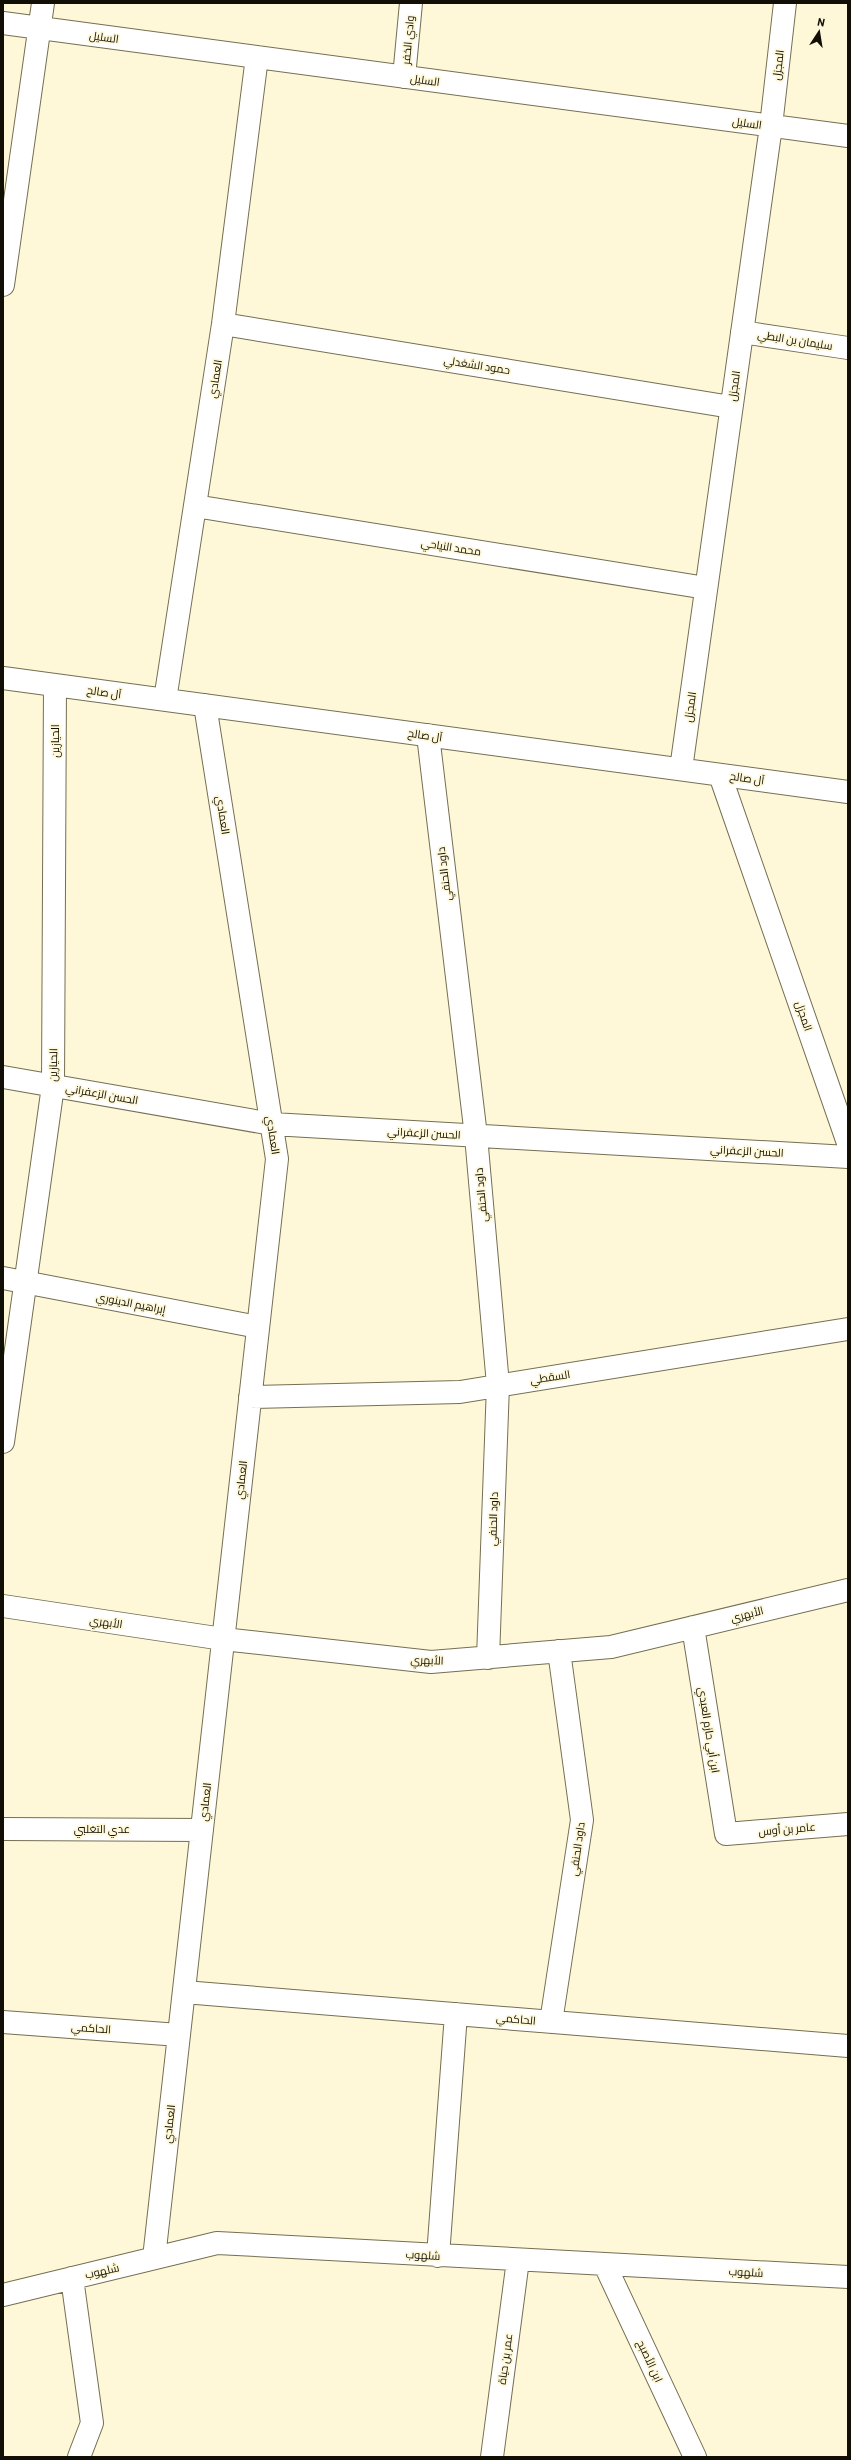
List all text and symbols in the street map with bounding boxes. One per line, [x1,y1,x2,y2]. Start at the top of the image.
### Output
north arrow [799,12,839,52]
street label: وادي الخفر [399,15,419,66]
text: N [816,15,826,29]
street label: السليل [88,28,120,46]
street label: المجزل [769,49,787,81]
street label: السليل [409,71,441,89]
street label: السليل [731,114,763,132]
street label: سليمان بن البطي [756,327,834,355]
street label: حمود الشغدلي [443,353,511,379]
street label: العمادي [205,359,227,400]
street label: المجزل [725,370,743,402]
street label: محمد النياحي [420,535,482,561]
street label: آل صالح [86,683,122,702]
street label: المجزل [681,691,699,723]
street label: الحيازين [48,724,62,758]
street label: آل صالح [407,726,443,745]
street label: آل صالح [729,769,765,788]
street label: العمادي [211,795,233,836]
street label: داود الحنفي [434,846,456,902]
street label: المجزل [792,999,816,1033]
street label: الحيازين [46,1048,60,1082]
street label: الحسن الزعفراني [64,1081,139,1109]
street label: العمادي [261,1115,283,1156]
street label: الحسن الزعفراني [387,1124,461,1144]
street label: الحسن الزعفراني [710,1142,784,1162]
street label: داود الحنفي [472,1167,492,1223]
street label: إبراهيم الدينوري [95,1289,167,1319]
street label: السقطي [529,1367,571,1389]
street label: العمادي [232,1460,252,1500]
street label: داود الحنفي [485,1492,503,1546]
street label: الأبهري [729,1603,765,1627]
street label: الأبهري [88,1613,124,1633]
street label: الأبهري [410,1652,444,1670]
street label: ابن أبي حازم العبدي [693,1686,723,1774]
street label: العمادي [196,1782,216,1822]
street label: عامر بن أوس [758,1820,816,1838]
street label: داود الحنفي [566,1821,590,1877]
street label: عدي التغلبي [74,1822,130,1838]
street label: الحاكمي [495,2010,536,2030]
street label: الحاكمي [70,2020,111,2038]
street label: العمادي [160,2104,180,2144]
street label: شلهوب [405,2247,441,2263]
street label: شلهوب [83,2260,121,2282]
street label: شلهوب [728,2264,764,2280]
street label: عمر بن حياة [494,2333,516,2385]
street label: ابن الأصبح [633,2338,666,2385]

